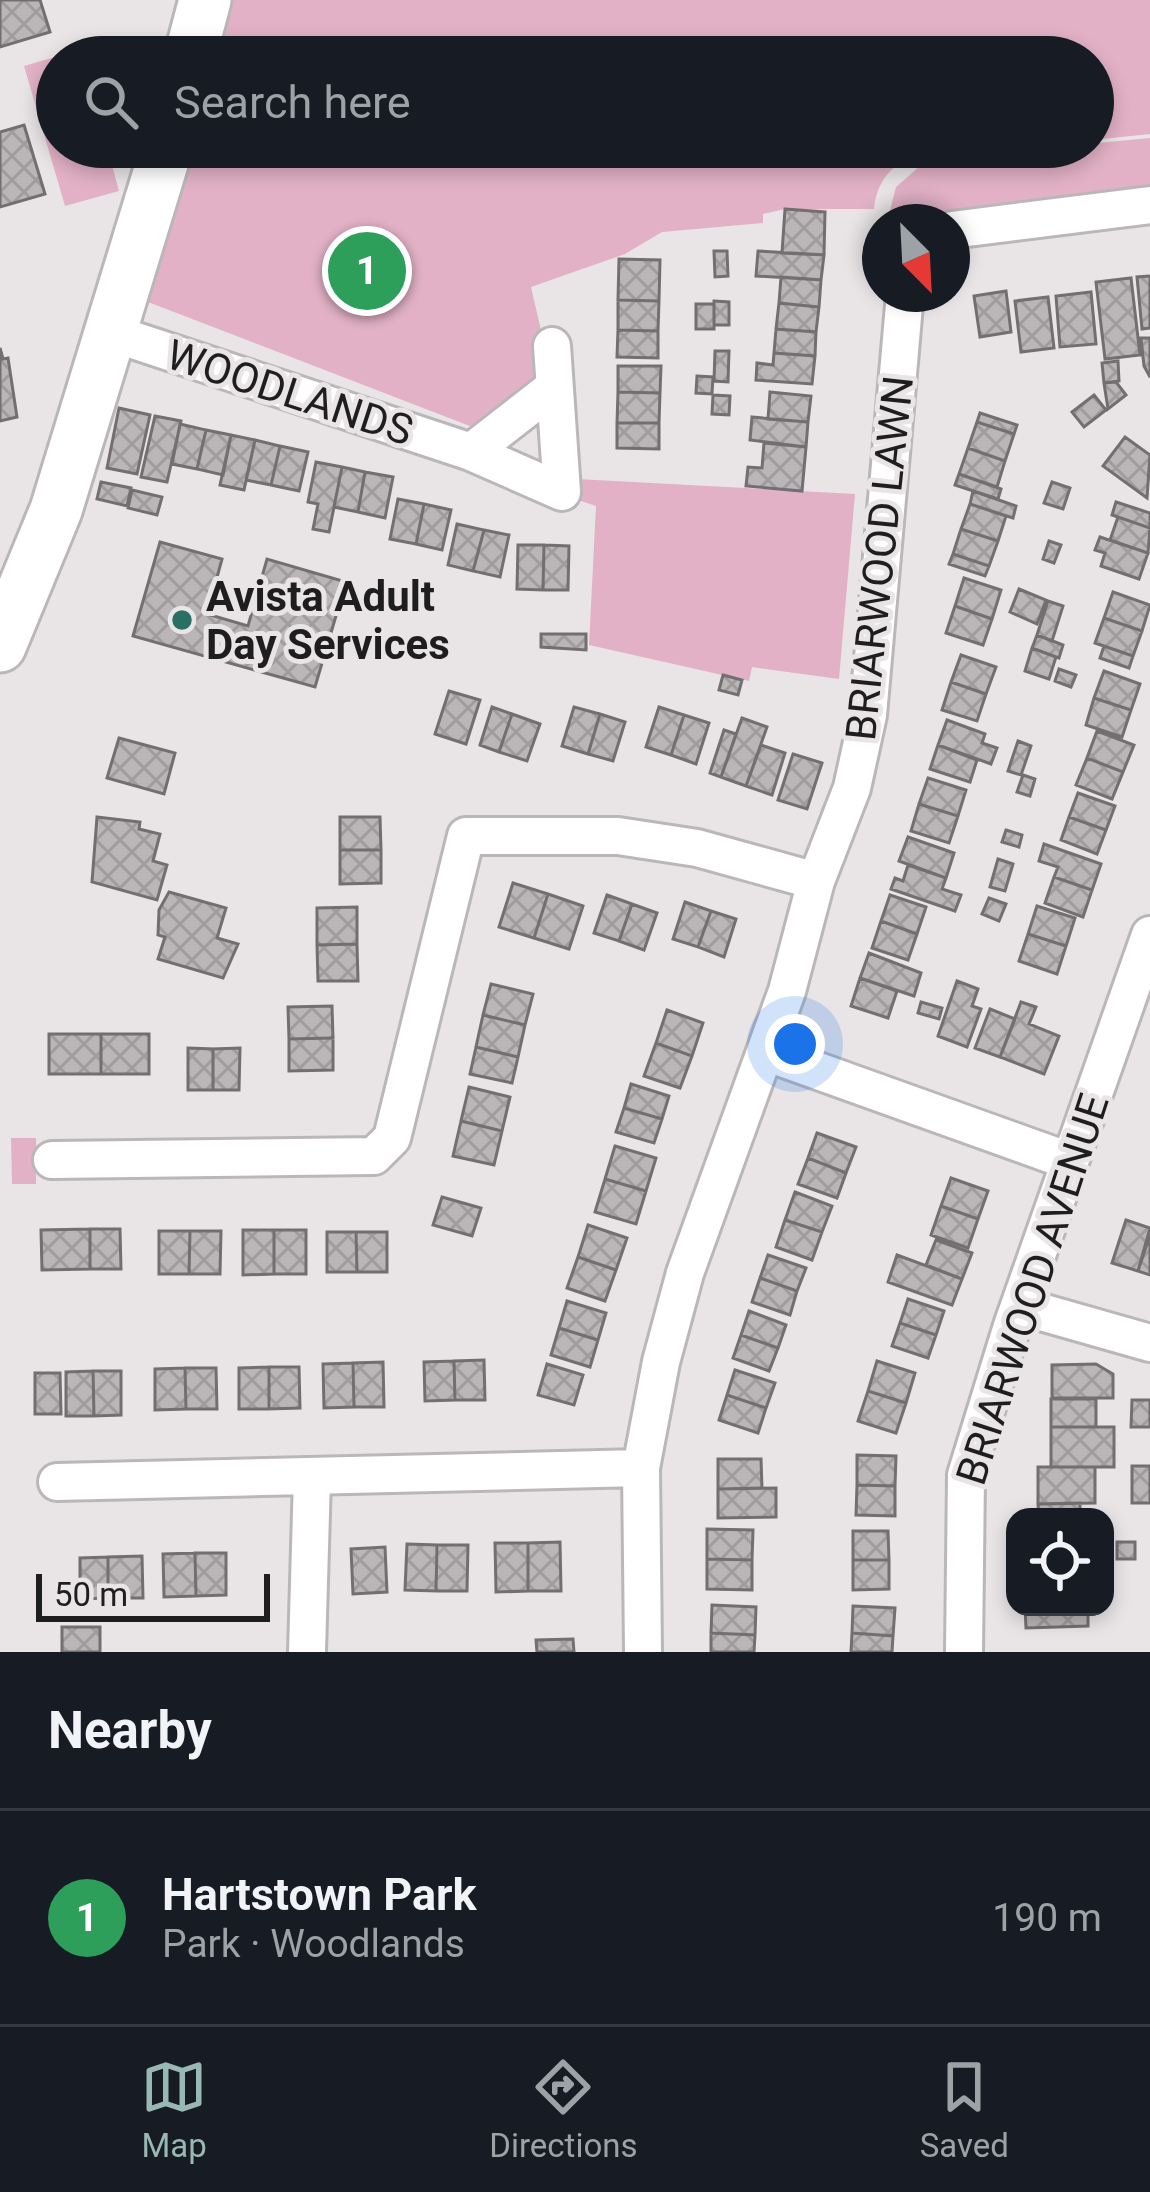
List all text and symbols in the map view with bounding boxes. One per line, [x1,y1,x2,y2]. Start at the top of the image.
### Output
search box [36,36,1114,168]
icon: search [78,69,144,135]
text: Search here [174,76,411,129]
north arrow [862,204,970,312]
pin: 1 [328,226,406,316]
street label: WOODLANDS [161,330,419,455]
street label: BRIARWOOD LAWN [836,373,923,743]
place label: Avista Adult Day Services [206,572,450,669]
marker: Avista Adult Day Services [169,607,195,633]
your location [765,1014,825,1074]
street label: BRIARWOOD AVENUE [946,1088,1119,1490]
map controls [1006,1508,1114,1616]
button: locate [1006,1508,1114,1616]
scale bar [36,1568,270,1621]
text: 50 m [54,1575,128,1614]
text: Nearby [48,1701,212,1760]
text: Hartstown Park [162,1868,477,1921]
text: 1 [76,1895,98,1941]
text: 190 m [992,1895,1102,1941]
text: Park · Woodlands [162,1921,465,1967]
tab: Map [141,2054,207,2165]
tab: Directions [489,2054,638,2165]
tab: Saved [920,2054,1009,2165]

